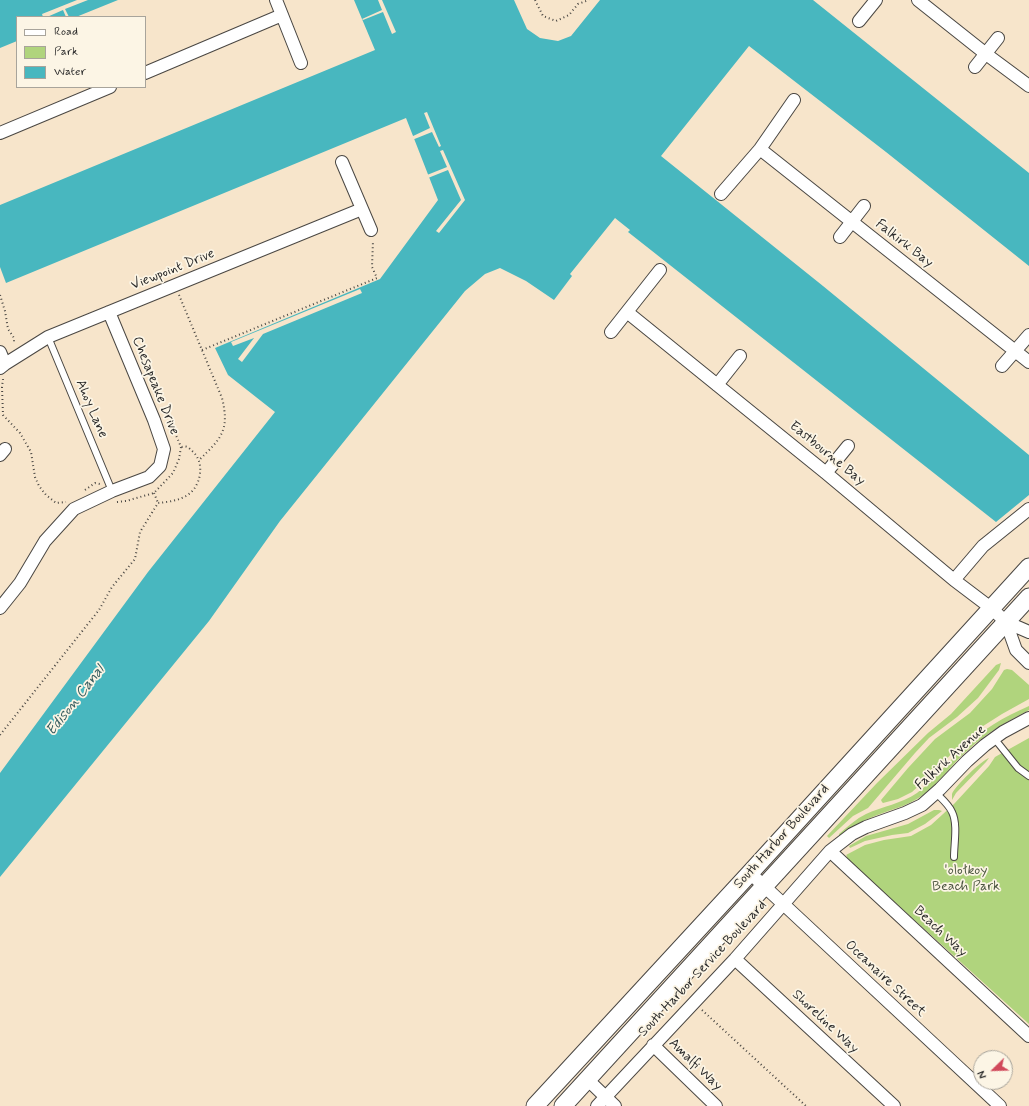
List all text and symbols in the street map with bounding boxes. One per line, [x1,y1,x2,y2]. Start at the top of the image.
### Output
legend [16,16,146,88]
text: Road [54,24,78,40]
text: Park [54,44,78,60]
text: Water [54,64,86,80]
street label: Falkirk Bay [872,216,936,272]
street label: Viewpoint Drive [129,246,217,294]
street label: Chesapeake Drive [128,334,182,438]
street label: Ahoy Lane [71,377,111,441]
street label: Eastbourne Bay [786,418,868,490]
water label: Edison Canal [43,662,109,740]
street label: Falkirk Avenue [912,722,990,794]
street label: South Harbor Boulevard [731,781,833,893]
park label: 'olołkoy Beach Park [932,863,1000,896]
street label: South Harbor Service Boulevard [635,897,771,1041]
street label: Beach Way [910,903,970,961]
street label: Oceanaire Street [841,937,929,1021]
street label: Shoreline Way [788,987,862,1057]
street label: Amalfi Way [665,1035,725,1095]
north arrow [973,1050,1013,1090]
text: N [975,1068,991,1080]

